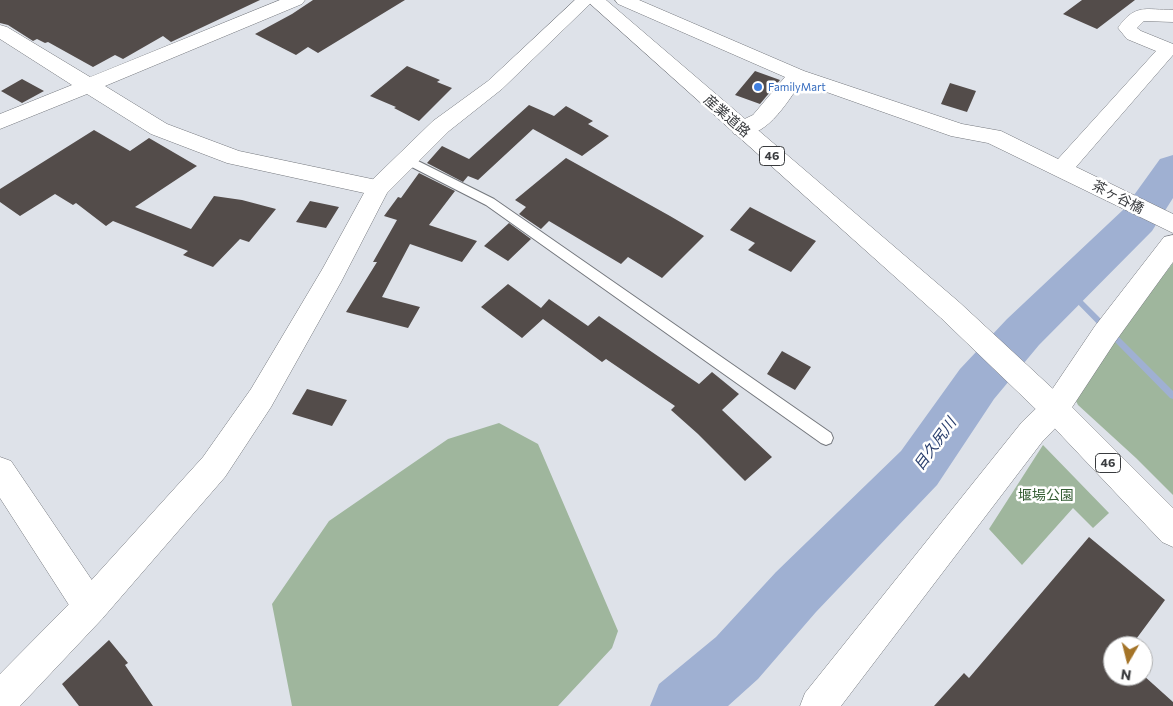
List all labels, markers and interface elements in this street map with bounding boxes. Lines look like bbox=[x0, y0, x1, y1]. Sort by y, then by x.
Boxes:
place label: FamilyMart bbox=[768, 80, 826, 94]
marker: FamilyMart bbox=[752, 81, 764, 93]
street label: 産業道路 bbox=[700, 91, 754, 141]
road number: 46 bbox=[760, 146, 784, 166]
street label: 茶ヶ谷橋 bbox=[1089, 177, 1147, 217]
water label: 目久尻川 bbox=[910, 414, 960, 474]
road number: 46 bbox=[1096, 453, 1120, 472]
park label: 堰場公園 bbox=[1018, 487, 1074, 503]
north arrow bbox=[1103, 636, 1153, 686]
text: N bbox=[1120, 666, 1132, 685]

